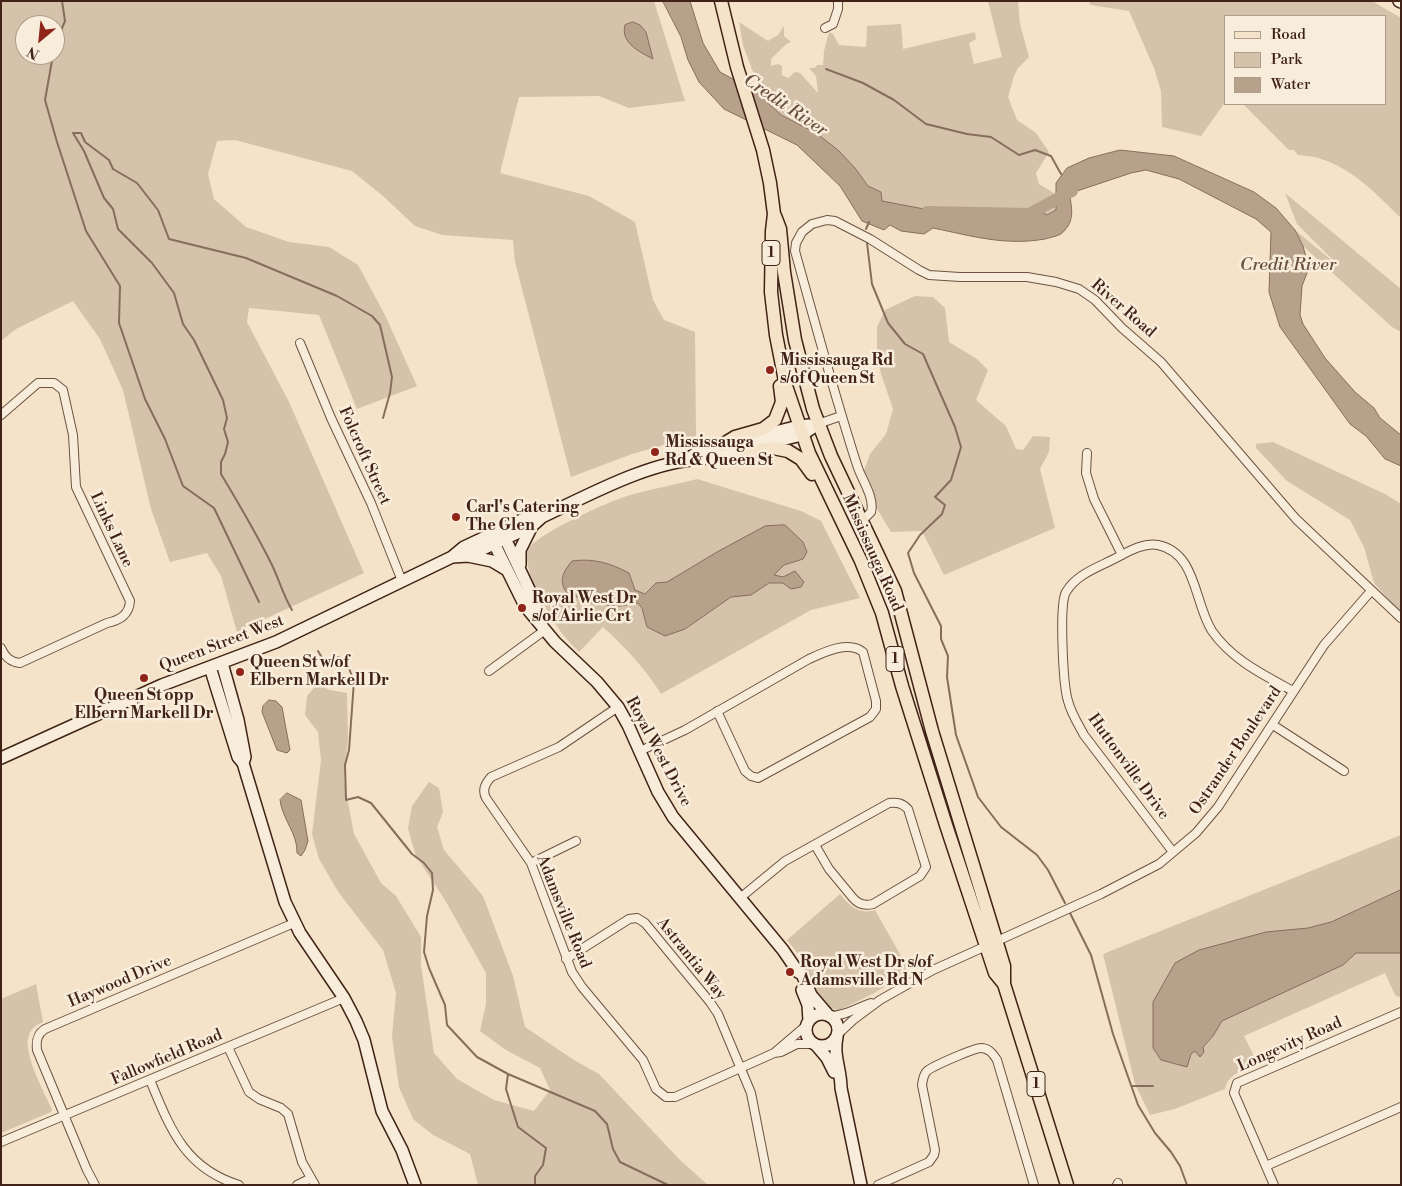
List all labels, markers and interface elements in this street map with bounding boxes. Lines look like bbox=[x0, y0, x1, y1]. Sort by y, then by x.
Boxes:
north arrow bbox=[15, 15, 65, 65]
legend bbox=[1224, 15, 1387, 105]
text: Road bbox=[1271, 25, 1306, 44]
text: N bbox=[24, 42, 43, 63]
text: Park bbox=[1271, 50, 1302, 69]
water label: Credit River bbox=[739, 70, 831, 142]
text: Water bbox=[1271, 75, 1310, 94]
road number: 1 bbox=[762, 240, 780, 266]
water label: Credit River bbox=[1240, 255, 1336, 277]
street label: River Road bbox=[1087, 276, 1159, 342]
place label: Mississauga Rd s/of Queen St bbox=[780, 351, 893, 389]
marker: Mississauga Rd s/of Queen St bbox=[764, 364, 776, 376]
street label: Folcroft Street bbox=[334, 404, 394, 508]
place label: Mississauga Rd & Queen St bbox=[665, 433, 773, 471]
marker: Mississauga Rd & Queen St bbox=[649, 446, 661, 458]
street label: Links Lane bbox=[85, 489, 137, 571]
street label: Mississauga Road bbox=[837, 491, 907, 615]
place label: Carl's Catering The Glen bbox=[466, 498, 579, 536]
marker: Carl's Catering The Glen bbox=[450, 511, 462, 523]
place label: Royal West Dr s/of Airlie Crt bbox=[532, 589, 637, 627]
marker: Royal West Dr s/of Airlie Crt bbox=[516, 602, 528, 614]
street label: Queen Street West bbox=[157, 611, 287, 677]
road number: 1 bbox=[886, 646, 904, 672]
place label: Queen St w/of Elbern Markell Dr bbox=[250, 653, 389, 691]
marker: Queen St w/of Elbern Markell Dr bbox=[234, 666, 246, 678]
marker: Queen St opp Elbern Markell Dr bbox=[138, 672, 150, 684]
street label: Ostrander Boulevard bbox=[1186, 683, 1286, 819]
place label: Queen St opp Elbern Markell Dr bbox=[75, 686, 213, 724]
street label: Royal West Drive bbox=[621, 694, 695, 810]
street label: Huttonville Drive bbox=[1083, 710, 1173, 824]
street label: Adamsville Road bbox=[532, 853, 594, 971]
street label: Astrantia Way bbox=[652, 914, 730, 1004]
street label: Haywood Drive bbox=[65, 952, 175, 1012]
place label: Royal West Dr s/of Adamsville Rd N bbox=[800, 953, 932, 991]
marker: Royal West Dr s/of Adamsville Rd N bbox=[784, 966, 796, 978]
street label: Longevity Road bbox=[1235, 1013, 1345, 1077]
street label: Fallowfield Road bbox=[109, 1026, 225, 1090]
road number: 1 bbox=[1027, 1072, 1045, 1096]

